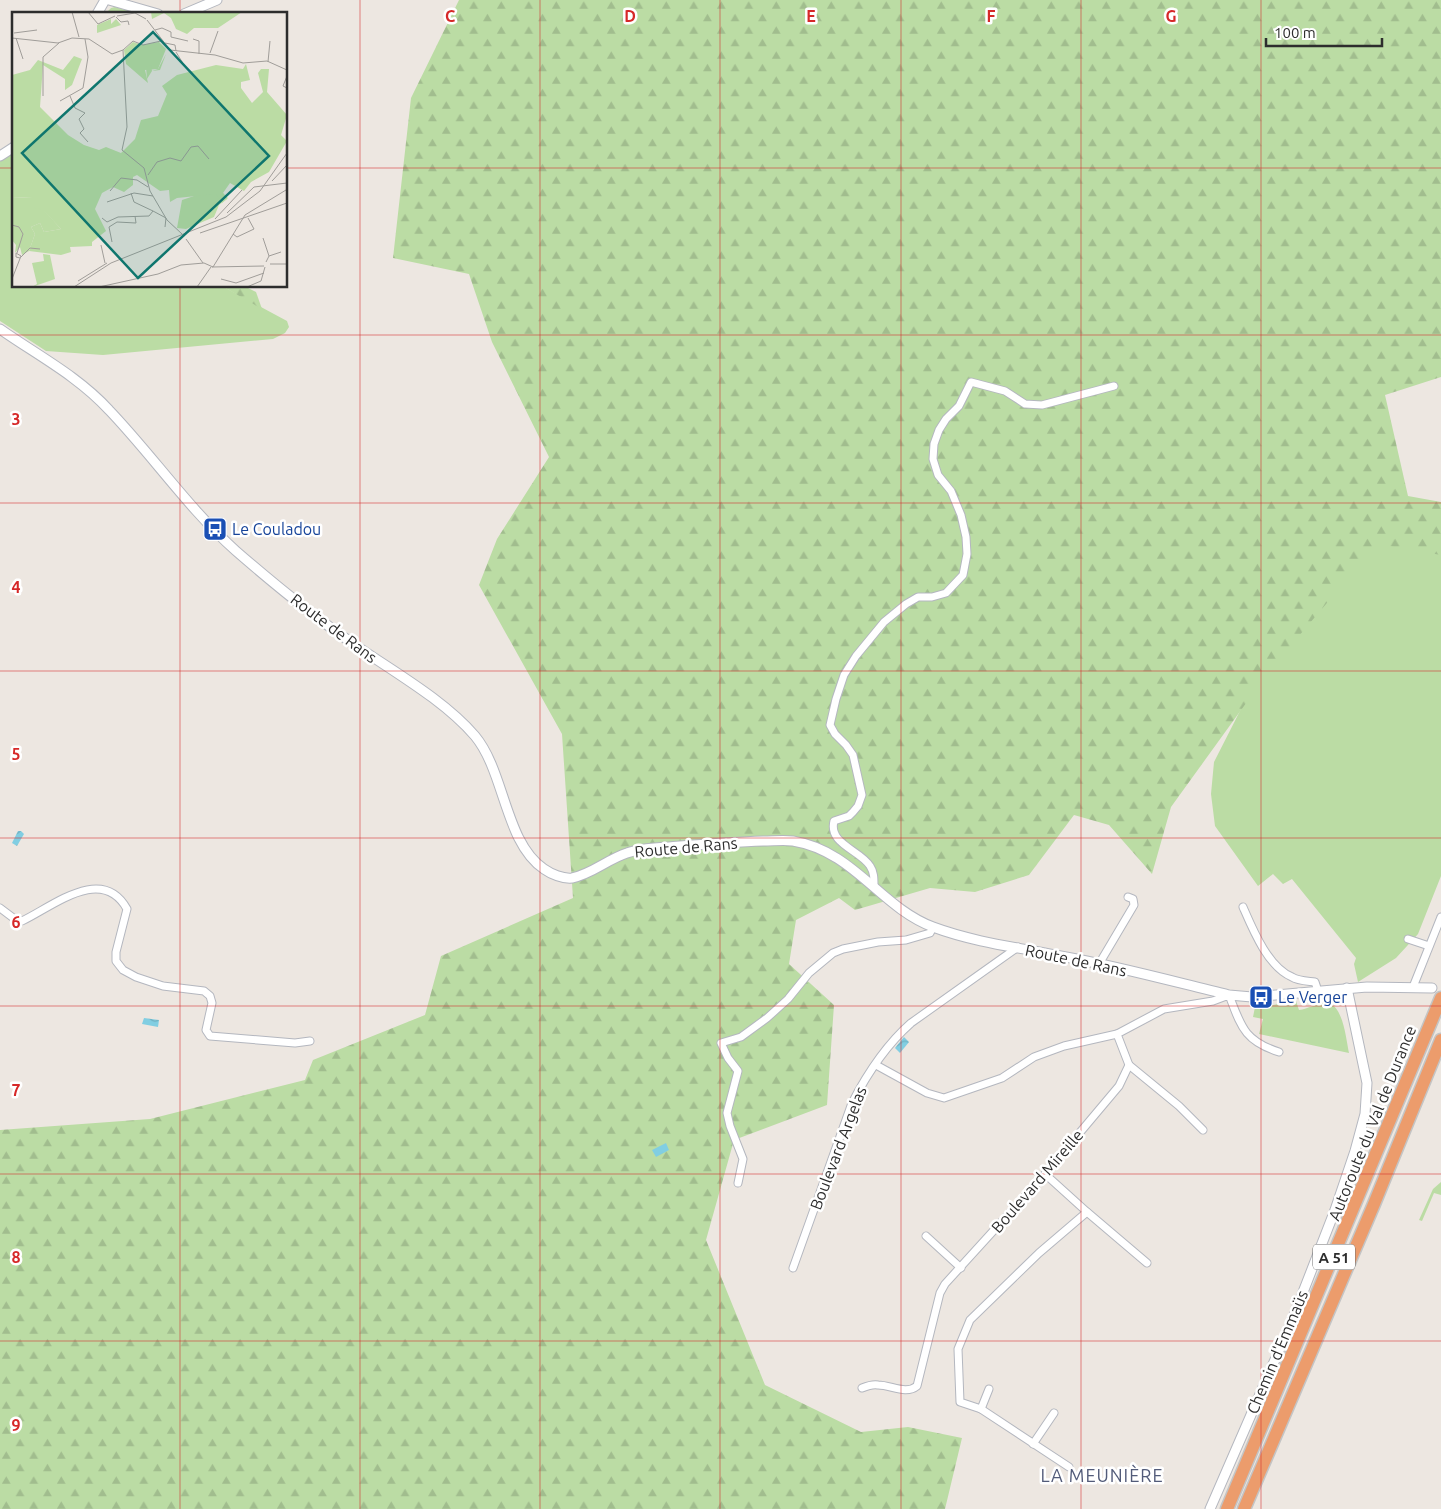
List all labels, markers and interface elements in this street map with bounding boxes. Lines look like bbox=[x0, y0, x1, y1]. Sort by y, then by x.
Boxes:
text: C bbox=[445, 7, 455, 25]
text: D bbox=[624, 7, 636, 25]
text: E bbox=[806, 7, 816, 25]
text: F bbox=[987, 7, 996, 25]
text: G bbox=[1165, 7, 1177, 25]
inset map bbox=[12, 12, 288, 288]
scale bar bbox=[1266, 15, 1382, 47]
text: 100 m bbox=[1274, 24, 1316, 41]
text: 3 bbox=[11, 410, 21, 428]
bus stop icon: Le Couladou bbox=[202, 516, 228, 542]
place label: Le Couladou bbox=[232, 520, 321, 538]
text: 4 bbox=[11, 578, 21, 596]
street label: Route de Rans bbox=[287, 590, 381, 666]
text: 5 bbox=[11, 745, 21, 763]
street label: Route de Rans bbox=[634, 834, 738, 860]
text: 6 bbox=[11, 913, 21, 931]
street label: Route de Rans bbox=[1024, 940, 1128, 980]
bus stop icon: Le Verger bbox=[1248, 984, 1274, 1010]
place label: Le Verger bbox=[1278, 988, 1347, 1006]
street label: Autoroute du Val de Durance bbox=[1325, 1023, 1419, 1223]
text: 7 bbox=[11, 1081, 21, 1099]
street label: Boulevard Argelas bbox=[806, 1084, 870, 1212]
street label: Boulevard Mireille bbox=[987, 1126, 1087, 1236]
road number: A 51 bbox=[1313, 1244, 1355, 1270]
text: 8 bbox=[11, 1248, 21, 1266]
street label: Chemin d'Emmaüs bbox=[1243, 1288, 1311, 1416]
text: 9 bbox=[11, 1416, 21, 1434]
district label: LA MEUNIÈRE bbox=[1040, 1464, 1164, 1485]

